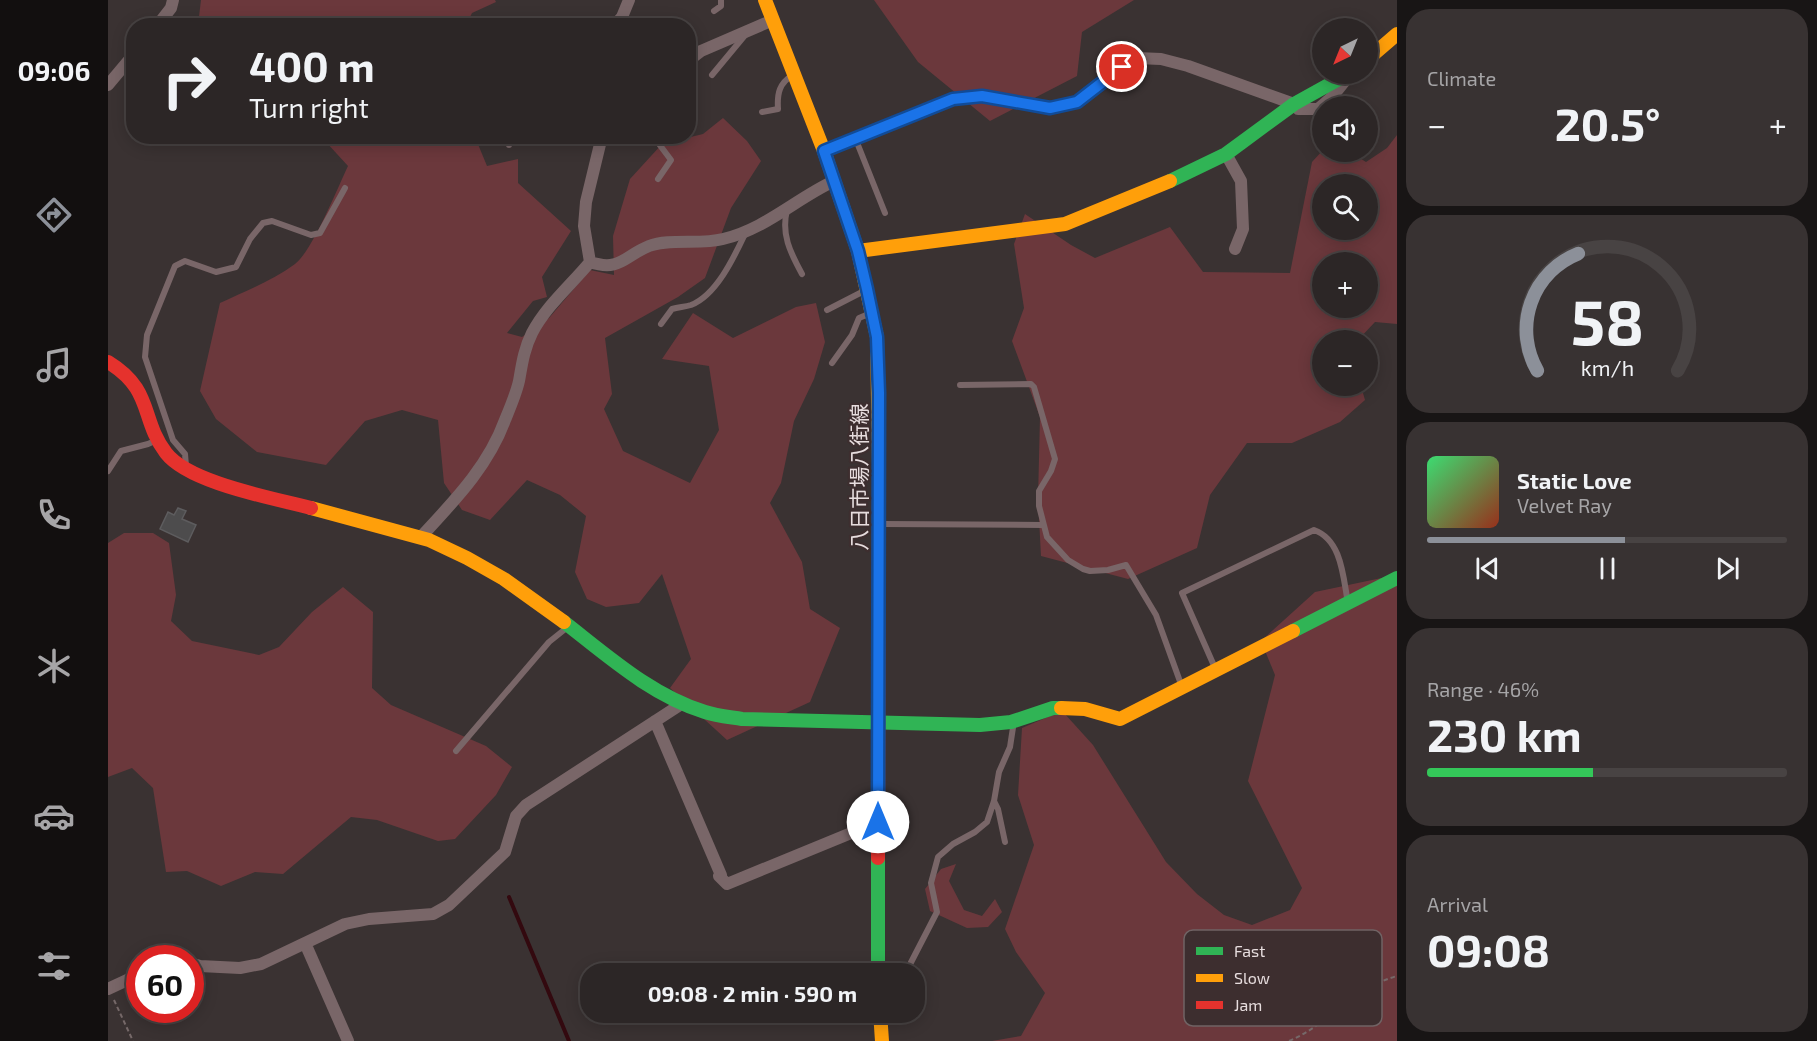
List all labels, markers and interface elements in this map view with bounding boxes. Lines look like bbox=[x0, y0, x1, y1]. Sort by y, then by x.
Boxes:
north arrow bbox=[1312, 18, 1378, 84]
map controls bbox=[1312, 18, 1378, 396]
text: 400 m bbox=[249, 40, 375, 90]
pin bbox=[1096, 41, 1147, 92]
icon: right bbox=[150, 42, 228, 120]
icon: arrive bbox=[1105, 50, 1138, 83]
text: 09:06 bbox=[18, 54, 90, 86]
text: Climate bbox=[1427, 66, 1496, 90]
text: Turn right bbox=[249, 91, 369, 123]
button: sound bbox=[1312, 96, 1378, 162]
text: 20.5° bbox=[1555, 96, 1660, 150]
text: − bbox=[1427, 104, 1446, 144]
text: + bbox=[1769, 104, 1787, 144]
button: search bbox=[1312, 174, 1378, 240]
icon: directions bbox=[33, 194, 75, 236]
button: + bbox=[1312, 252, 1378, 318]
text: 58 bbox=[1570, 283, 1644, 358]
button: − bbox=[1312, 330, 1378, 396]
icon: music bbox=[33, 344, 75, 386]
text: km/h bbox=[1580, 356, 1634, 381]
street label: 八日市場八街線 bbox=[846, 404, 871, 551]
text: Static Love bbox=[1517, 467, 1632, 493]
text: Velvet Ray bbox=[1517, 493, 1612, 517]
icon: phone bbox=[33, 494, 75, 536]
icon: previous bbox=[1471, 552, 1504, 585]
icon: pause bbox=[1591, 552, 1624, 585]
icon: next bbox=[1711, 552, 1744, 585]
icon: climate bbox=[33, 645, 75, 687]
text: Range · 46% bbox=[1427, 677, 1539, 701]
text: 230 km bbox=[1427, 707, 1582, 761]
position arrow bbox=[846, 790, 910, 854]
icon: car bbox=[33, 795, 75, 837]
text: Arrival bbox=[1427, 892, 1488, 916]
text: 09:08 bbox=[1427, 922, 1550, 976]
legend bbox=[1184, 930, 1382, 1026]
text: Fast bbox=[1234, 941, 1265, 960]
icon: filters bbox=[33, 945, 75, 987]
speed limit sign: 60 bbox=[126, 945, 204, 1023]
text: Slow bbox=[1234, 968, 1270, 987]
text: 09:08 · 2 min · 590 m bbox=[648, 980, 857, 1006]
text: Jam bbox=[1234, 995, 1262, 1014]

